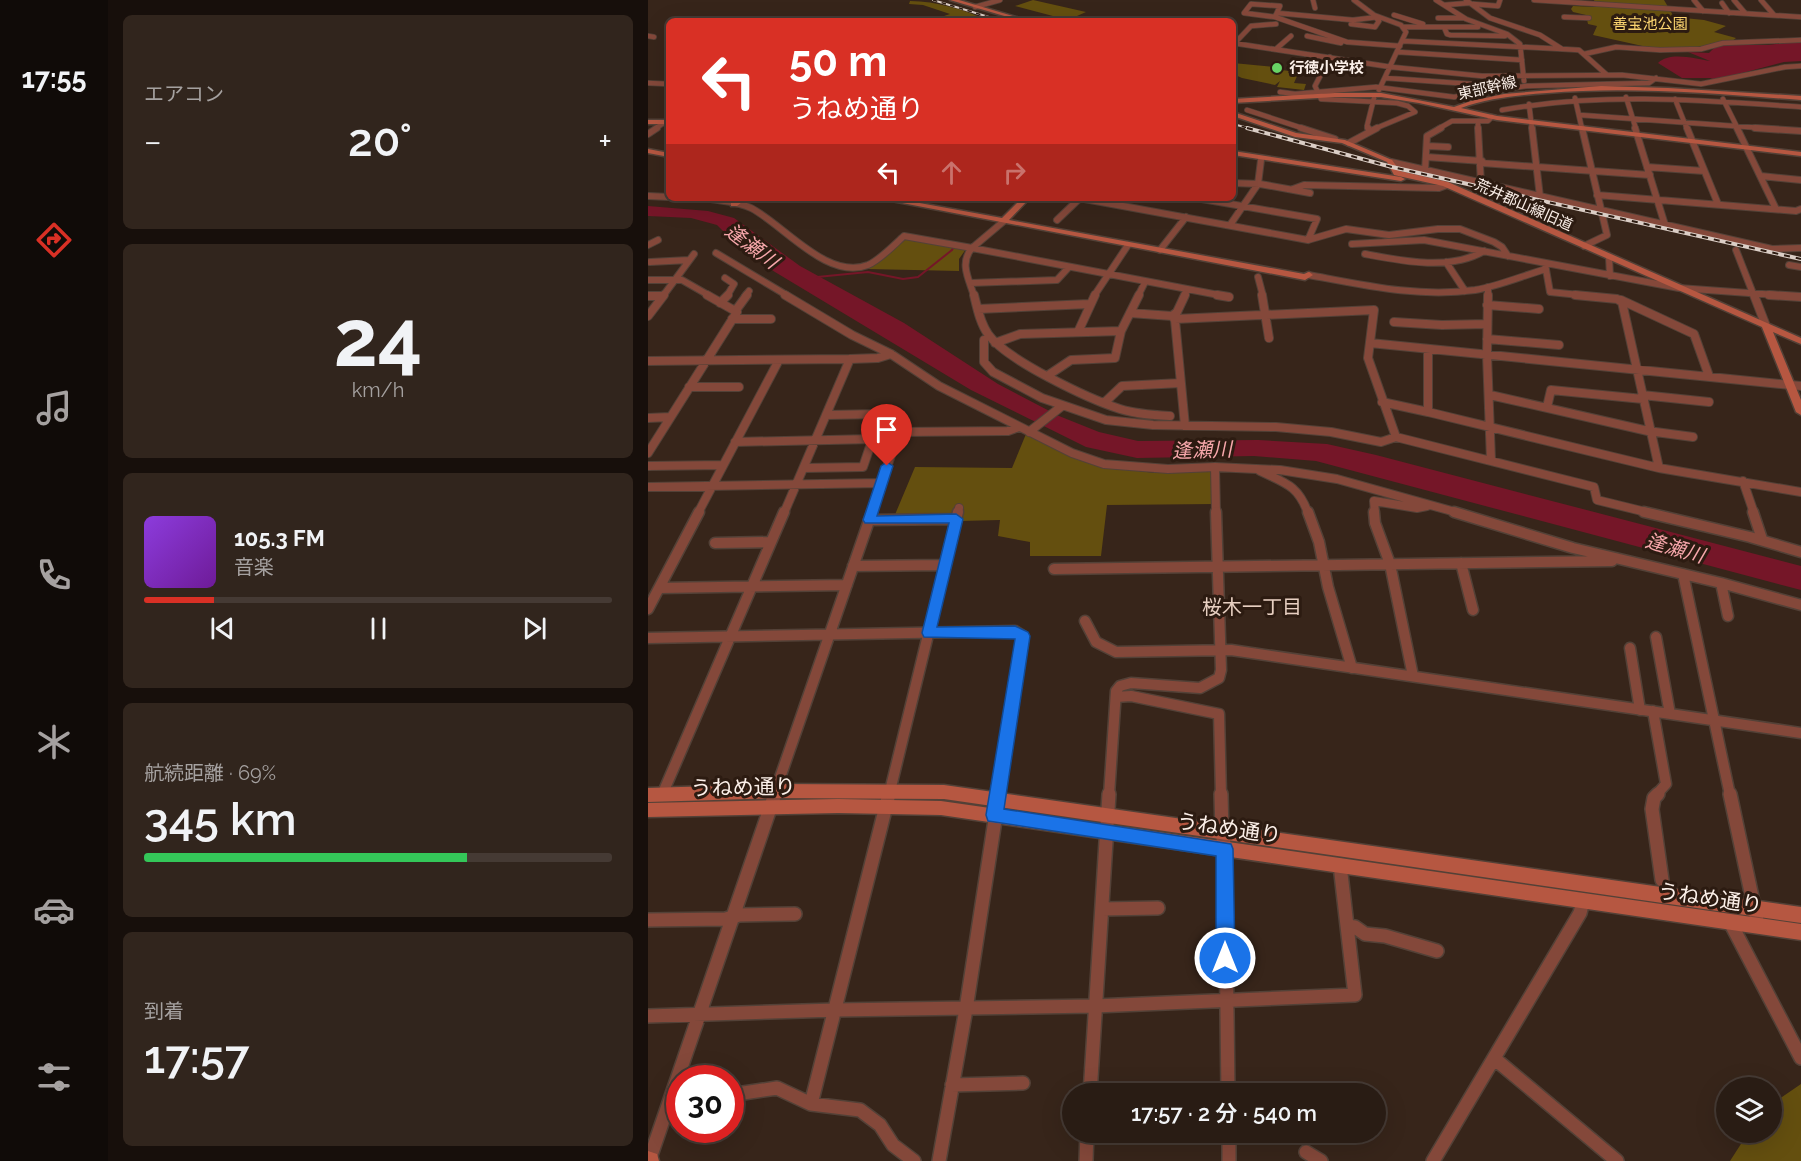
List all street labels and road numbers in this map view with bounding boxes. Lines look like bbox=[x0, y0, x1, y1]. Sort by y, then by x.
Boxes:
street label: 東部幹線 bbox=[1456, 72, 1518, 104]
street label: 荒井郡山線旧道 bbox=[1472, 175, 1576, 235]
street label: うねめ通り bbox=[690, 774, 796, 800]
street label: うねめ通り bbox=[1175, 808, 1283, 848]
street label: うねめ通り bbox=[1656, 878, 1764, 918]

